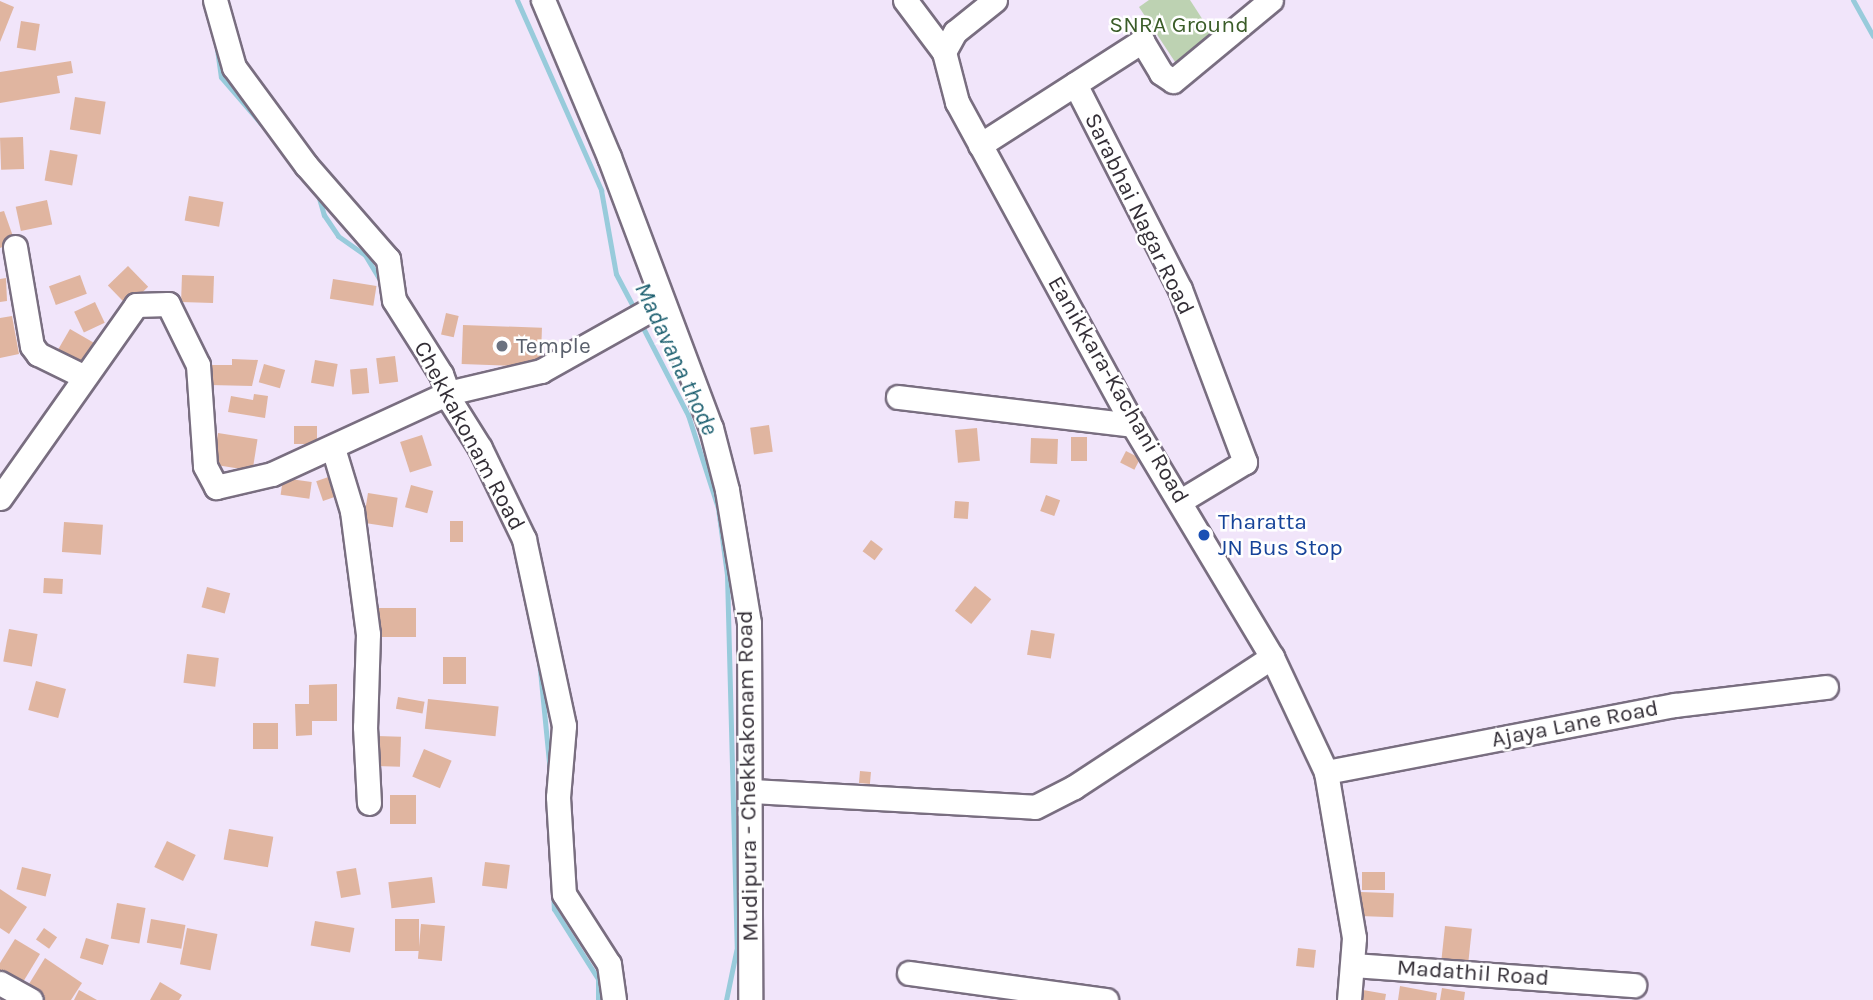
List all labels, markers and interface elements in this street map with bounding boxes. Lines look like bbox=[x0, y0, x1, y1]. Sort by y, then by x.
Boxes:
park label: SNRA Ground bbox=[1109, 11, 1249, 39]
street label: Sarabhai Nagar Road bbox=[1078, 109, 1200, 319]
street label: Eanikkara-Kachani Road bbox=[1042, 271, 1194, 509]
water label: Madavana thode bbox=[628, 278, 724, 440]
place label: Temple bbox=[516, 332, 591, 360]
street label: Chekkakonam Road bbox=[407, 337, 531, 535]
marker: Temple bbox=[494, 338, 510, 354]
place label: Tharatta JN Bus Stop bbox=[1218, 508, 1343, 562]
marker: Tharatta JN Bus Stop bbox=[1196, 527, 1212, 543]
street label: Mudipura - Chekkakonam Road bbox=[731, 610, 765, 942]
street label: Ajaya Lane Road bbox=[1489, 694, 1661, 754]
street label: Madathil Road bbox=[1396, 954, 1550, 992]

